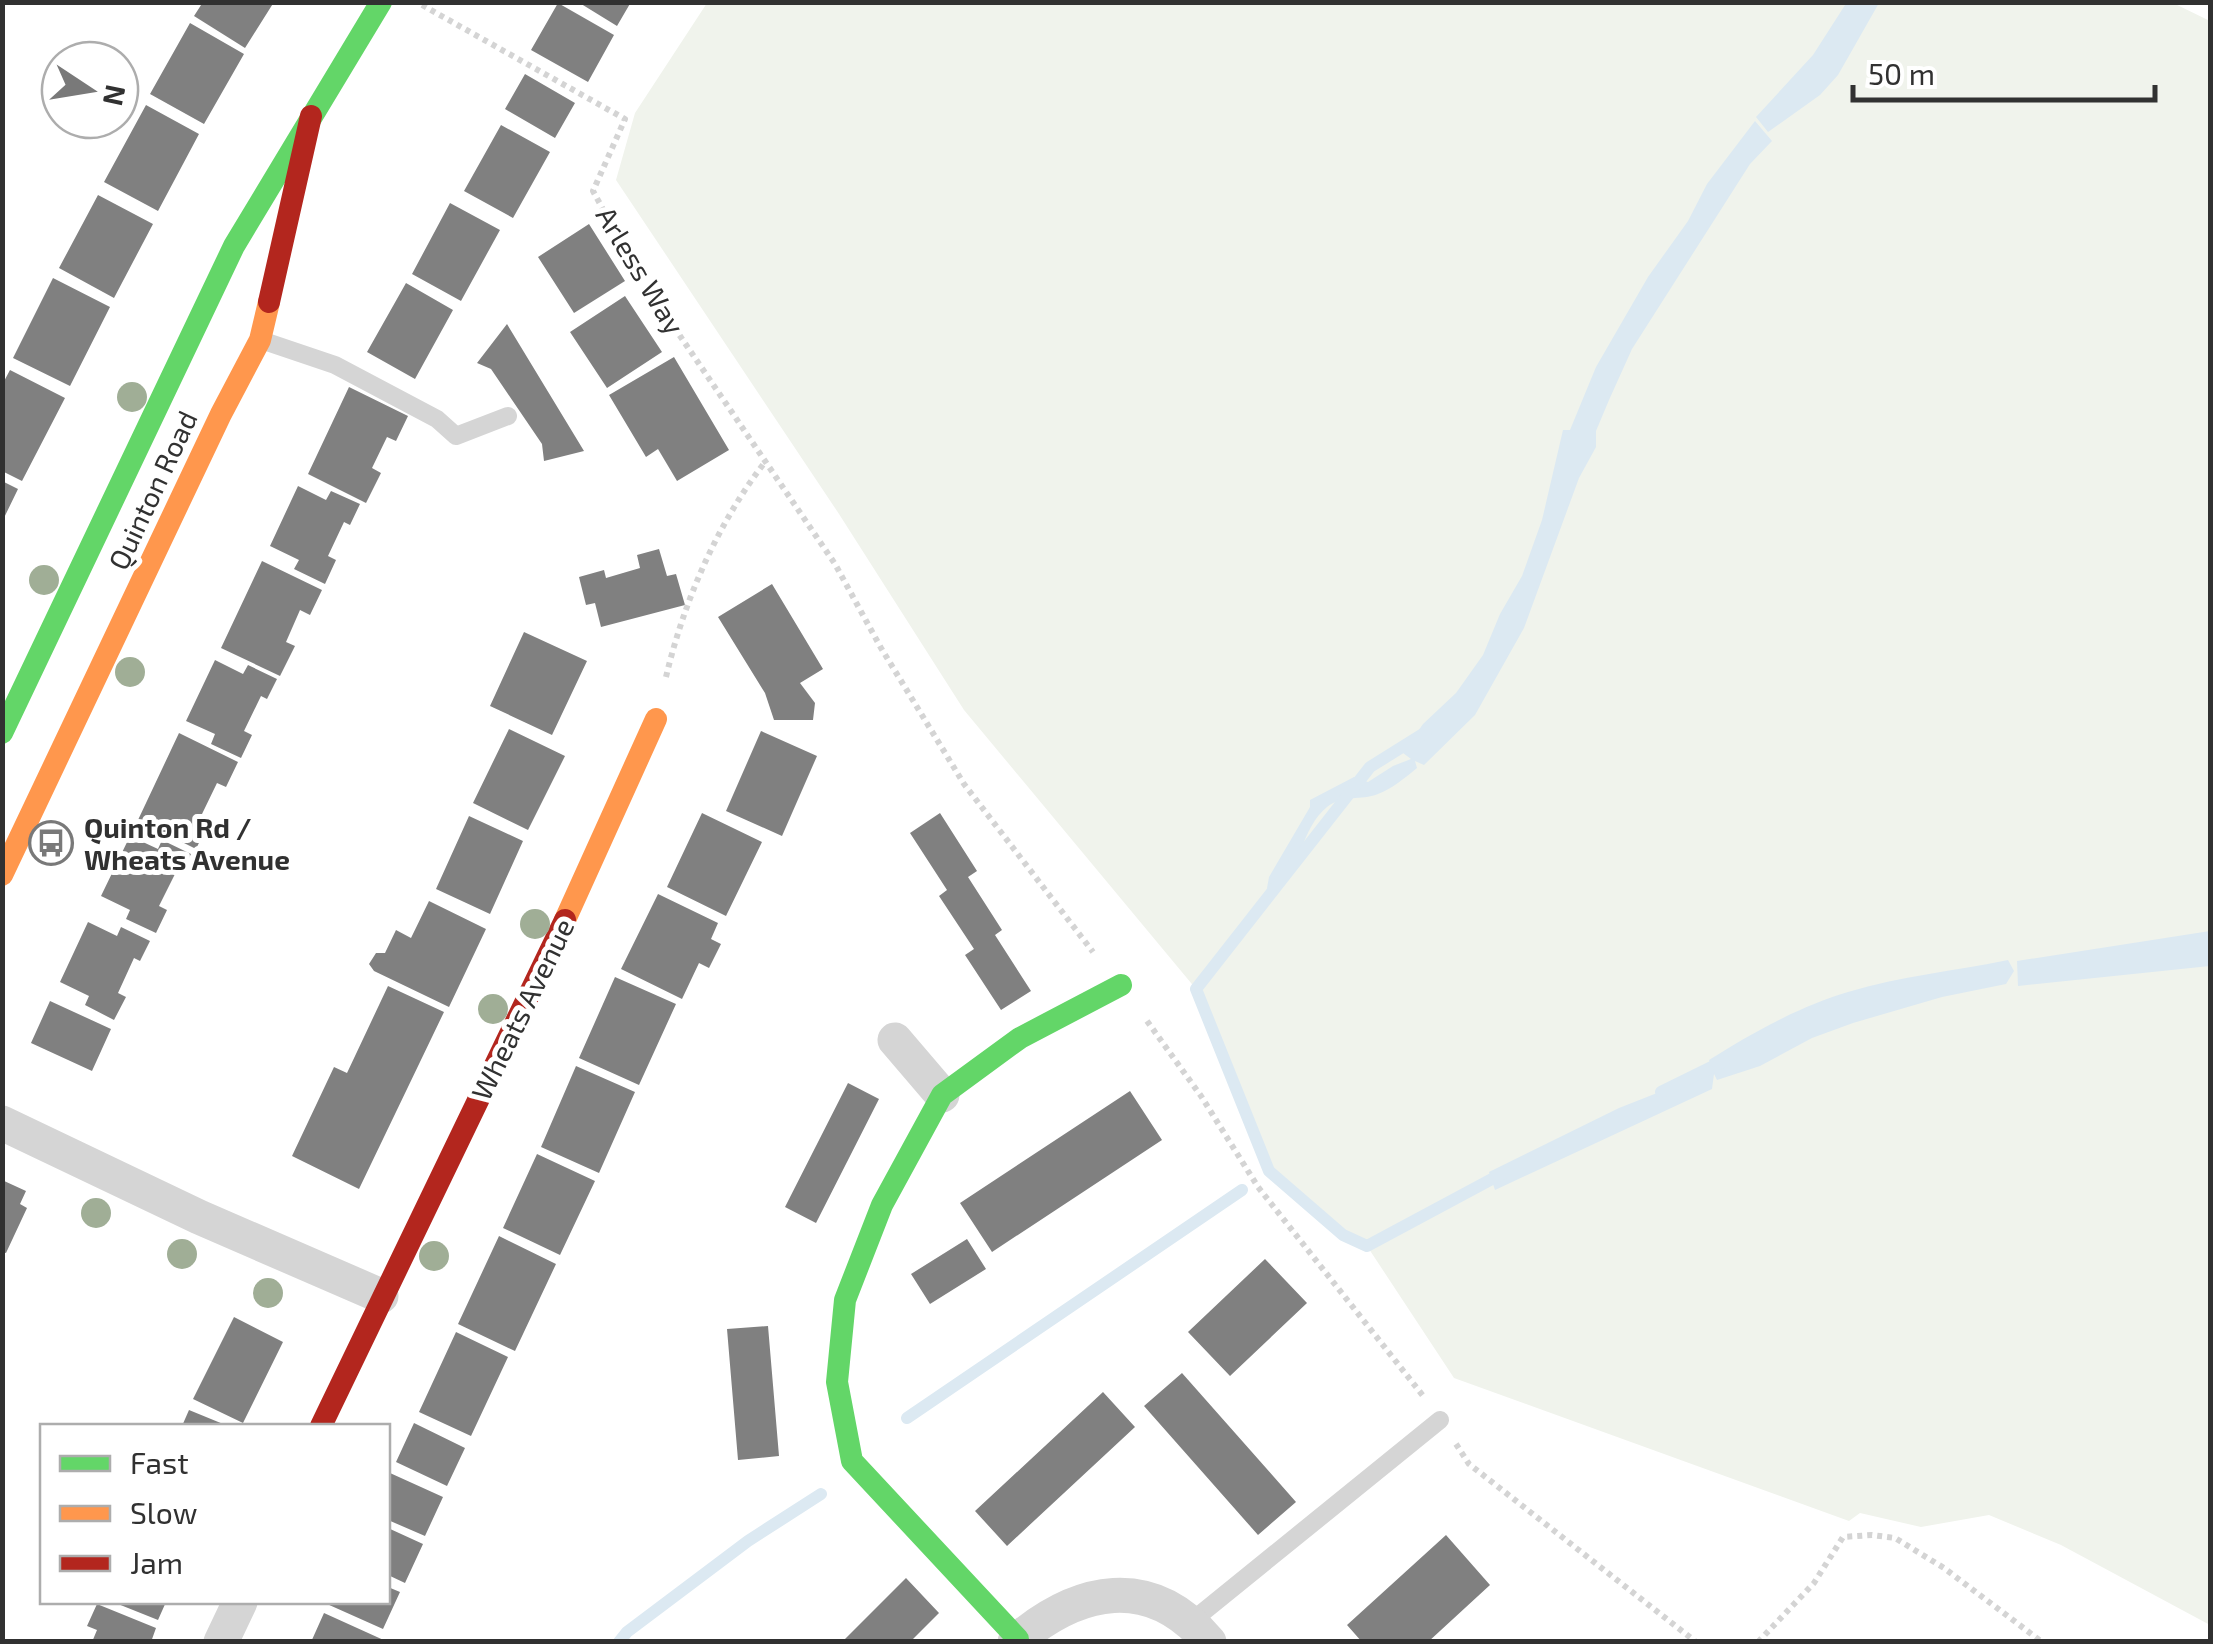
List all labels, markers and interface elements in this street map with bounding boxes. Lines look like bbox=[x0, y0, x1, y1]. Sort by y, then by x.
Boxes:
north arrow bbox=[40, 40, 140, 140]
scale bar bbox=[1853, 40, 2156, 102]
text: 50 m bbox=[1868, 55, 1935, 91]
text: N bbox=[97, 82, 134, 109]
street label: Arless Way bbox=[590, 200, 692, 340]
street label: Quinton Road bbox=[100, 405, 204, 575]
place label: Quinton Rd / Wheats Avenue bbox=[84, 810, 290, 876]
bus stop icon: Quinton Rd / Wheats Avenue bbox=[28, 820, 74, 866]
street label: Wheats Avenue bbox=[463, 913, 581, 1105]
legend bbox=[40, 1424, 390, 1604]
text: Fast bbox=[130, 1444, 189, 1480]
text: Slow bbox=[130, 1494, 197, 1530]
text: Jam bbox=[130, 1544, 183, 1580]

